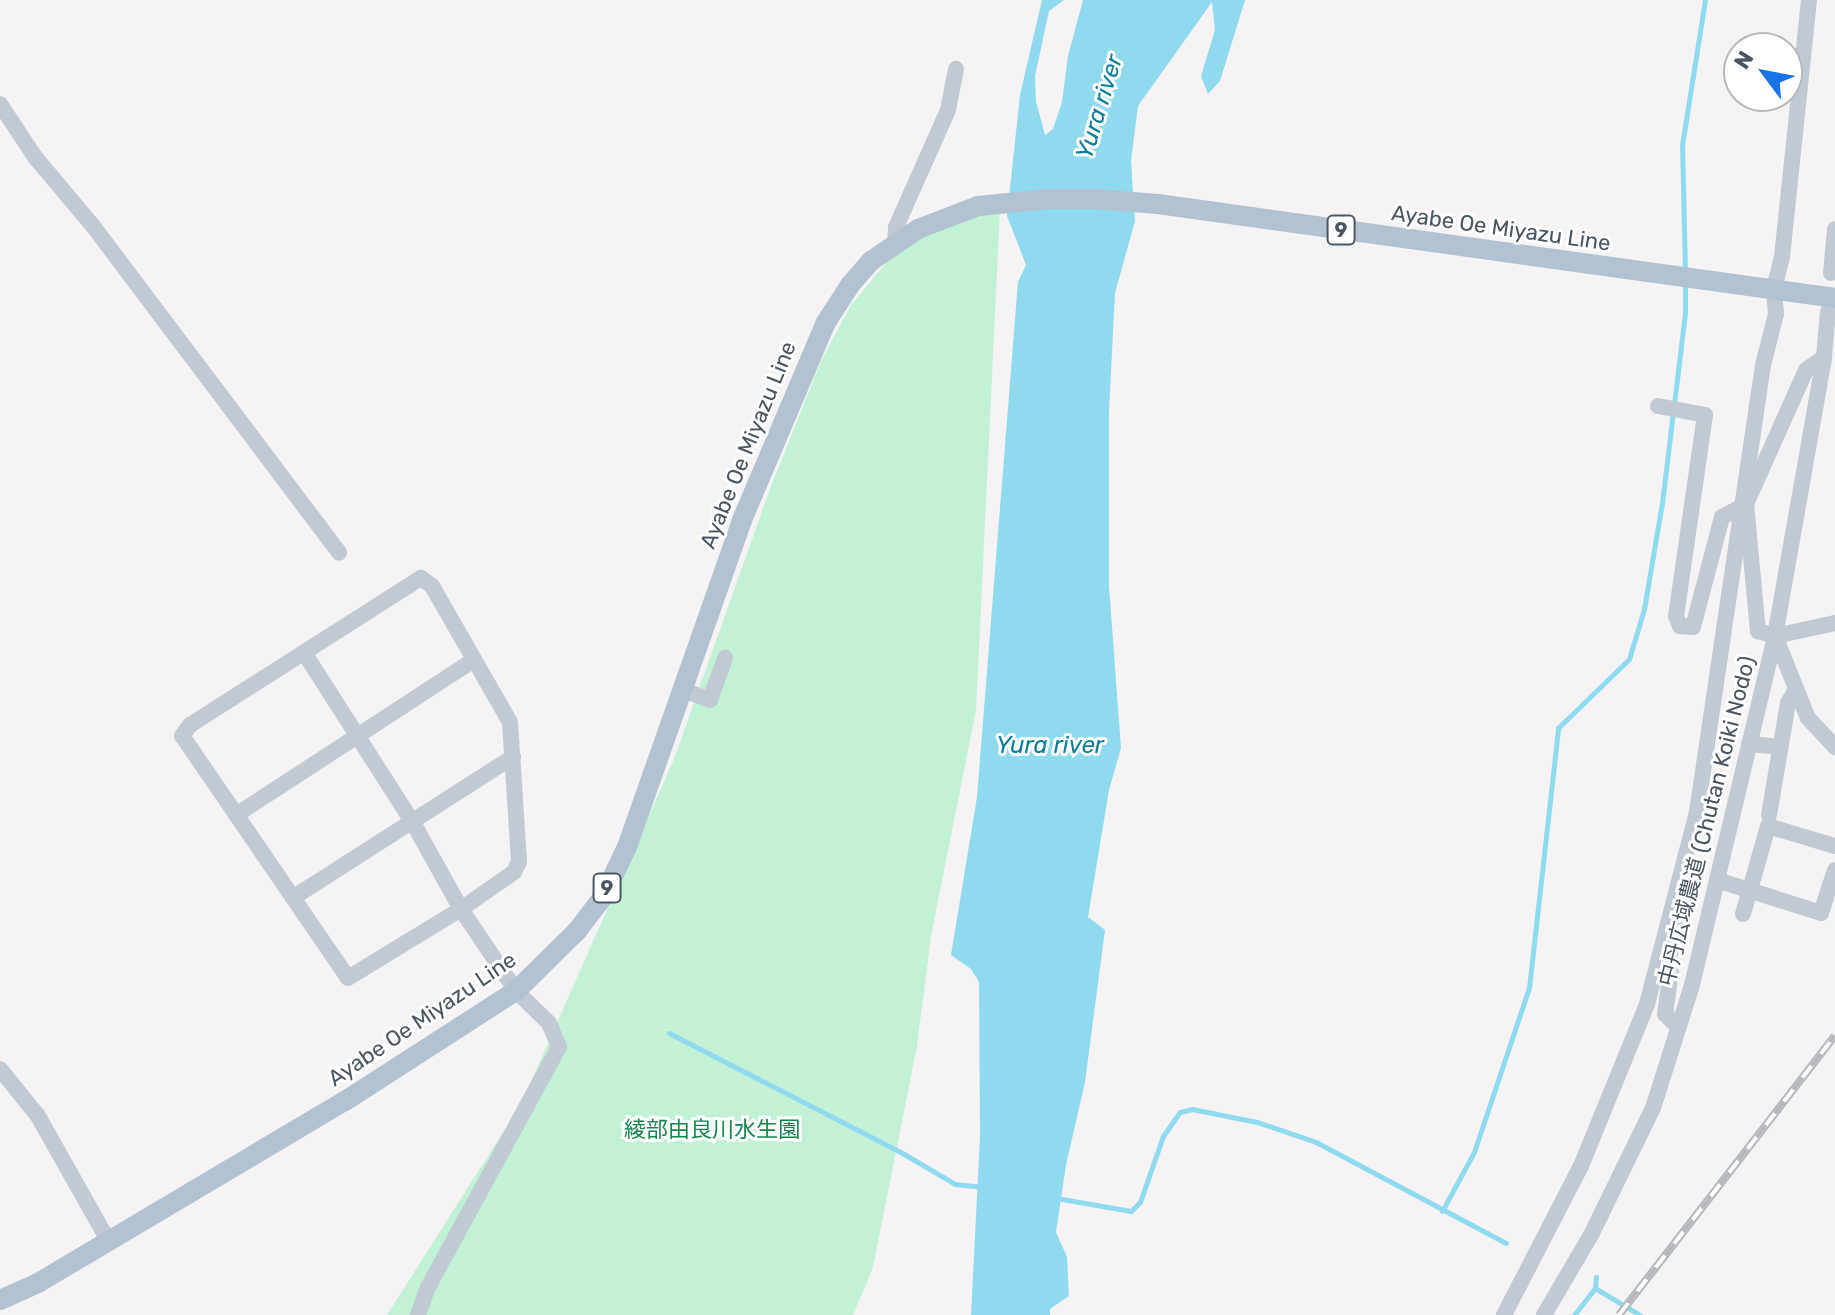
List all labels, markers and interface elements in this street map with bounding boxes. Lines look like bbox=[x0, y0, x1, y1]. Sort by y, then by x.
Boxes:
north arrow bbox=[1723, 32, 1803, 112]
text: N bbox=[1728, 46, 1760, 74]
water label: Yura river bbox=[1070, 51, 1130, 163]
street label: Ayabe Oe Miyazu Line bbox=[1390, 200, 1612, 256]
road number: 9 bbox=[1325, 214, 1357, 246]
street label: Ayabe Oe Miyazu Line bbox=[694, 338, 802, 552]
street label: 中丹広域農道 (Chutan Koiki Nodo) bbox=[1653, 654, 1761, 988]
water label: Yura river bbox=[996, 732, 1104, 760]
road number: 9 bbox=[591, 872, 623, 904]
street label: Ayabe Oe Miyazu Line bbox=[323, 946, 521, 1092]
park label: 綾部由良川水生園 bbox=[624, 1117, 800, 1143]

